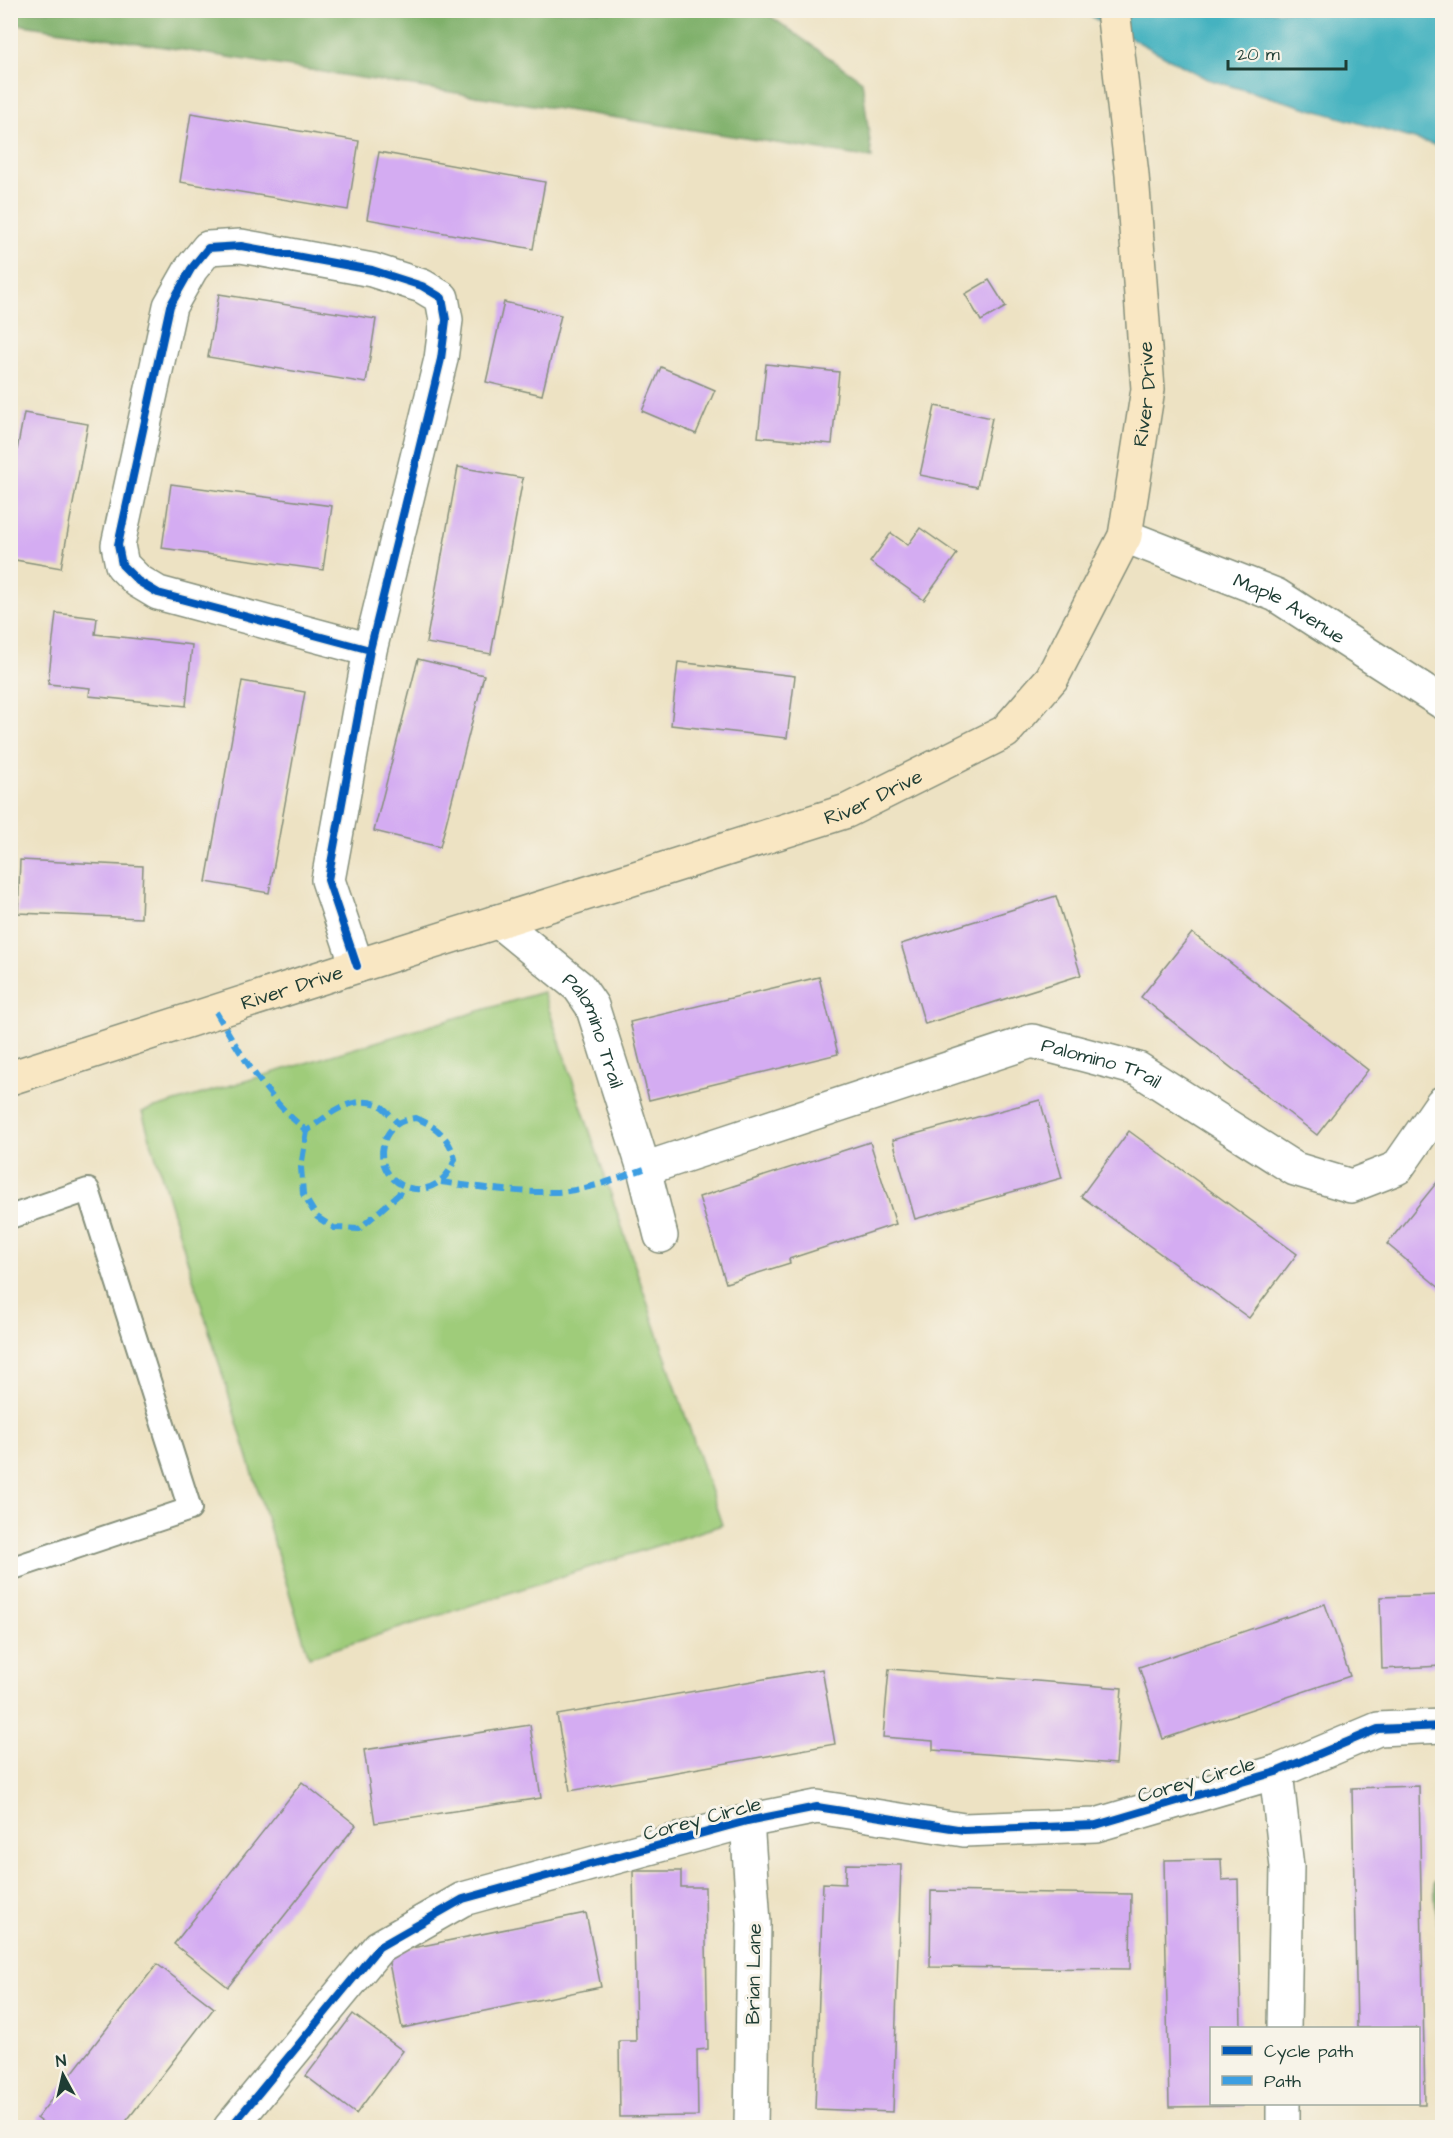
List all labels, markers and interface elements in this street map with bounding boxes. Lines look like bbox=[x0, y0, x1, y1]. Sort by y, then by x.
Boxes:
scale bar bbox=[1228, 33, 1346, 71]
text: 20 m bbox=[1237, 42, 1280, 67]
street label: River Drive bbox=[1126, 340, 1163, 449]
street label: Maple Avenue bbox=[1229, 567, 1351, 651]
street label: River Drive bbox=[821, 762, 928, 832]
street label: River Drive bbox=[237, 958, 347, 1018]
street label: Palomino Trail bbox=[556, 966, 630, 1092]
street label: Palomino Trail bbox=[1038, 1031, 1167, 1095]
street label: Corey Circle bbox=[1134, 1750, 1259, 1811]
street label: Corey Circle bbox=[640, 1790, 765, 1849]
street label: Brian Lane bbox=[739, 1923, 769, 2025]
legend bbox=[1210, 2027, 1420, 2105]
text: Cycle path bbox=[1264, 2039, 1353, 2065]
north arrow bbox=[33, 2045, 93, 2105]
text: N bbox=[55, 2050, 68, 2073]
text: Path bbox=[1264, 2069, 1301, 2094]

